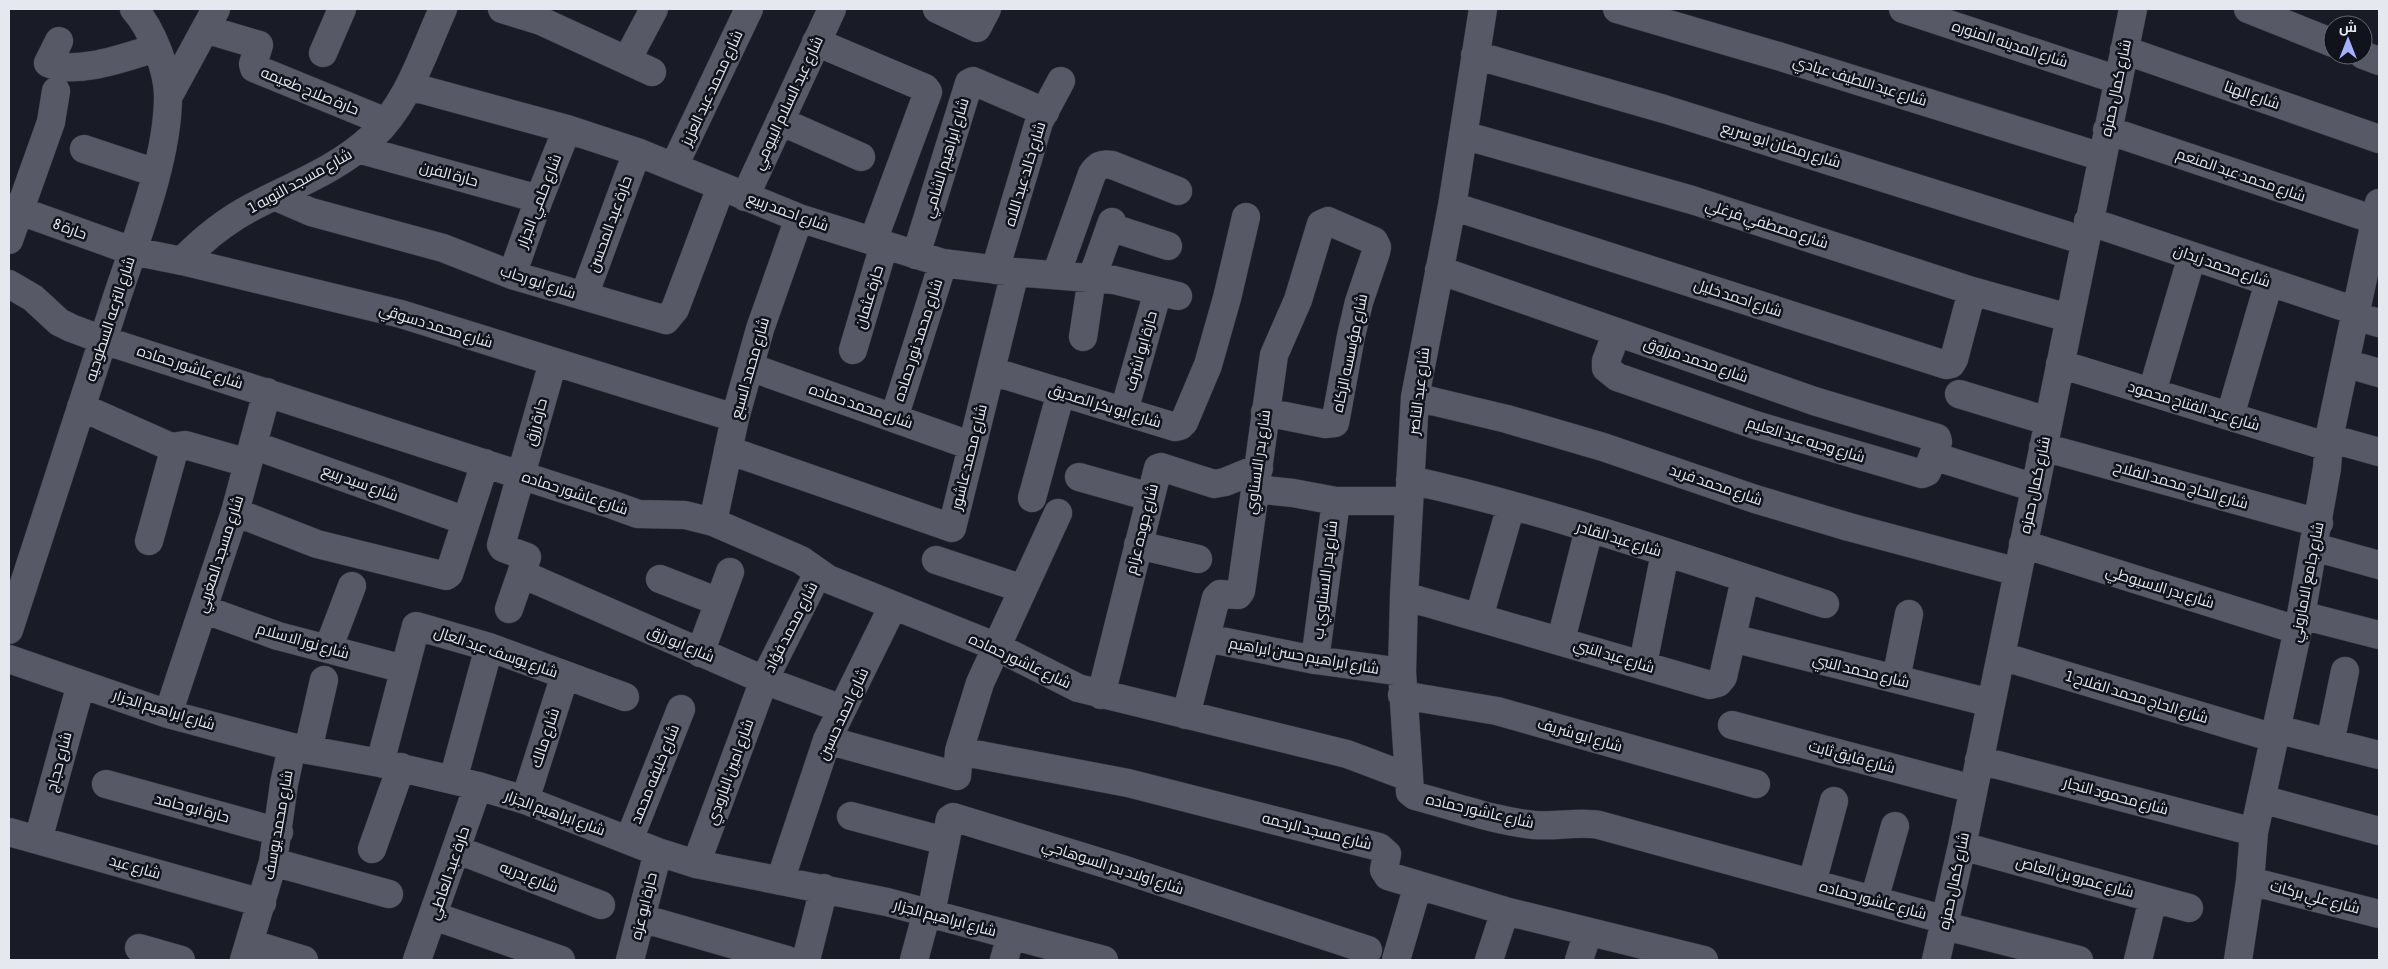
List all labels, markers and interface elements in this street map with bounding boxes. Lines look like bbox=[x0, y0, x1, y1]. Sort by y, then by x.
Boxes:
north arrow bbox=[2323, 15, 2373, 65]
street label: شارع المدينه المنوره bbox=[1949, 17, 2070, 73]
text: ش bbox=[2339, 19, 2357, 36]
street label: شارع محمد عبد العزيز bbox=[677, 27, 748, 150]
street label: شارع عبد السلام البيومي bbox=[749, 33, 830, 174]
street label: شارع كمال حمزه bbox=[2097, 38, 2137, 139]
street label: شارع عبد اللطيف عبادي bbox=[1790, 52, 1929, 113]
street label: حارة صلاح طعيمه bbox=[257, 63, 362, 121]
street label: شارع الهنا bbox=[2221, 77, 2282, 115]
street label: شارع ابراهيم الشامي bbox=[919, 96, 976, 221]
street label: شارع رمضان ابو سريع bbox=[1718, 118, 1843, 174]
street label: شارع خالد عبد اللاه bbox=[1001, 120, 1051, 229]
street label: شارع محمد عبد المنعم bbox=[2173, 144, 2308, 207]
street label: شارع مسجد التوبه 1 bbox=[245, 145, 356, 219]
street label: شارع حلمي الجزار bbox=[512, 151, 568, 253]
street label: حارة الفرن bbox=[418, 158, 480, 191]
street label: حارة عبد المحسن bbox=[584, 173, 637, 275]
street label: شارع احمد ربيع bbox=[744, 189, 831, 237]
street label: شارع مصطفي فرغلي bbox=[1702, 196, 1831, 255]
street label: حارة 8 bbox=[51, 215, 89, 243]
street label: شارع محمد زيدان bbox=[2171, 241, 2273, 293]
street label: شارع الترعه السطوحيه bbox=[81, 254, 141, 384]
street label: شارع ابو رحاب bbox=[497, 261, 578, 305]
street label: حارة عثمان bbox=[851, 263, 888, 331]
street label: شارع احمد خليل bbox=[1691, 275, 1784, 323]
street label: شارع محمد نور حماده bbox=[890, 277, 948, 404]
street label: شارع مؤسسه الزكاه bbox=[1329, 292, 1373, 414]
street label: شارع محمد دسوقي bbox=[376, 300, 495, 355]
street label: حارة ابو اشرف bbox=[1121, 309, 1161, 393]
street label: شارع محمد السبع bbox=[727, 315, 775, 421]
street label: شارع محمد مرزوق bbox=[1641, 334, 1751, 388]
street label: شارع عاشور حماده bbox=[134, 341, 245, 395]
street label: شارع عبد الناصر bbox=[1405, 346, 1435, 437]
street label: شارع عبد الفتاح محمود bbox=[2126, 377, 2262, 436]
street label: شارع محمد حماده bbox=[806, 380, 915, 434]
street label: شارع ابو بكر الصديق bbox=[1046, 380, 1163, 434]
street label: حارة رزق bbox=[521, 396, 552, 448]
street label: شارع محمد عاشور bbox=[947, 402, 993, 513]
street label: شارع بدر الاسناوي bbox=[1242, 408, 1277, 516]
street label: شارع وجيه عبد العليم bbox=[1744, 413, 1867, 468]
street label: شارع كمال حمزه bbox=[2016, 435, 2056, 536]
street label: شارع الحاج محمد الفلاح bbox=[2111, 457, 2250, 515]
street label: شارع سيد ربيع bbox=[319, 461, 401, 507]
street label: شارع محمد فريد bbox=[1667, 461, 1765, 511]
street label: شارع عاشور حماده bbox=[519, 467, 630, 521]
street label: شارع جوده عزام bbox=[1122, 482, 1164, 577]
street label: شارع مسجد المغربي bbox=[193, 493, 250, 616]
street label: شارع عبد القادر bbox=[1573, 517, 1664, 562]
street label: شارع بدر الاسناوي ب bbox=[1309, 520, 1344, 641]
street label: شارع جامع الاماروني bbox=[2287, 520, 2330, 644]
street label: شارع بدر الاسيوطي bbox=[2103, 562, 2217, 615]
street label: شارع محمد فؤاد bbox=[760, 579, 823, 676]
street label: شارع نور الاسلام bbox=[254, 619, 351, 665]
street label: شارع يوسف عبد العال bbox=[431, 622, 560, 683]
street label: شارع ابو رزق bbox=[644, 622, 717, 668]
street label: شارع عاشور حماده bbox=[965, 630, 1074, 694]
street label: شارع ابراهيم حسن ابراهيم bbox=[1227, 634, 1381, 680]
street label: شارع عبد النبي bbox=[1570, 635, 1657, 680]
street label: شارع محمد النبي bbox=[1810, 650, 1911, 695]
street label: شارع احمد حسين bbox=[814, 665, 874, 764]
street label: شارع الحاج محمد الفلاح 1 bbox=[2063, 667, 2210, 729]
street label: شارع ابراهيم الجزار bbox=[109, 686, 217, 736]
street label: شارع مالك bbox=[527, 706, 565, 771]
street label: شارع ابو شريف bbox=[1535, 714, 1625, 758]
street label: شارع امين البارودي bbox=[702, 717, 760, 829]
street label: شارع خليفه محمد bbox=[627, 722, 685, 827]
street label: شارع حجاج bbox=[42, 730, 78, 795]
street label: شارع فايق ثابت bbox=[1806, 737, 1897, 779]
street label: شارع محمد يوسف bbox=[260, 769, 298, 882]
street label: شارع محمود النجار bbox=[2060, 773, 2170, 821]
street label: شارع ابراهيم الجزار bbox=[501, 786, 608, 841]
street label: حارة ابو حامد bbox=[153, 789, 231, 827]
street label: شارع عاشور حماده bbox=[1424, 790, 1536, 834]
street label: شارع مسجد الرحمه bbox=[1260, 809, 1374, 855]
street label: حارة عبد العاطي bbox=[425, 824, 476, 923]
street label: شارع كمال حمزه bbox=[1935, 831, 1975, 932]
street label: شارع اولاد بدر السوهاجي bbox=[1039, 836, 1186, 901]
street label: شارع عيد bbox=[107, 851, 163, 885]
street label: شارع عمرو بن العاص bbox=[2014, 853, 2136, 903]
street label: شارع بدريه bbox=[497, 858, 561, 898]
street label: حارة ابو عزه bbox=[627, 871, 661, 941]
street label: شارع علي بركات bbox=[2267, 876, 2362, 920]
street label: شارع عاشور حماده bbox=[1817, 877, 1929, 925]
street label: شارع ابراهيم الجزار bbox=[890, 895, 998, 942]

